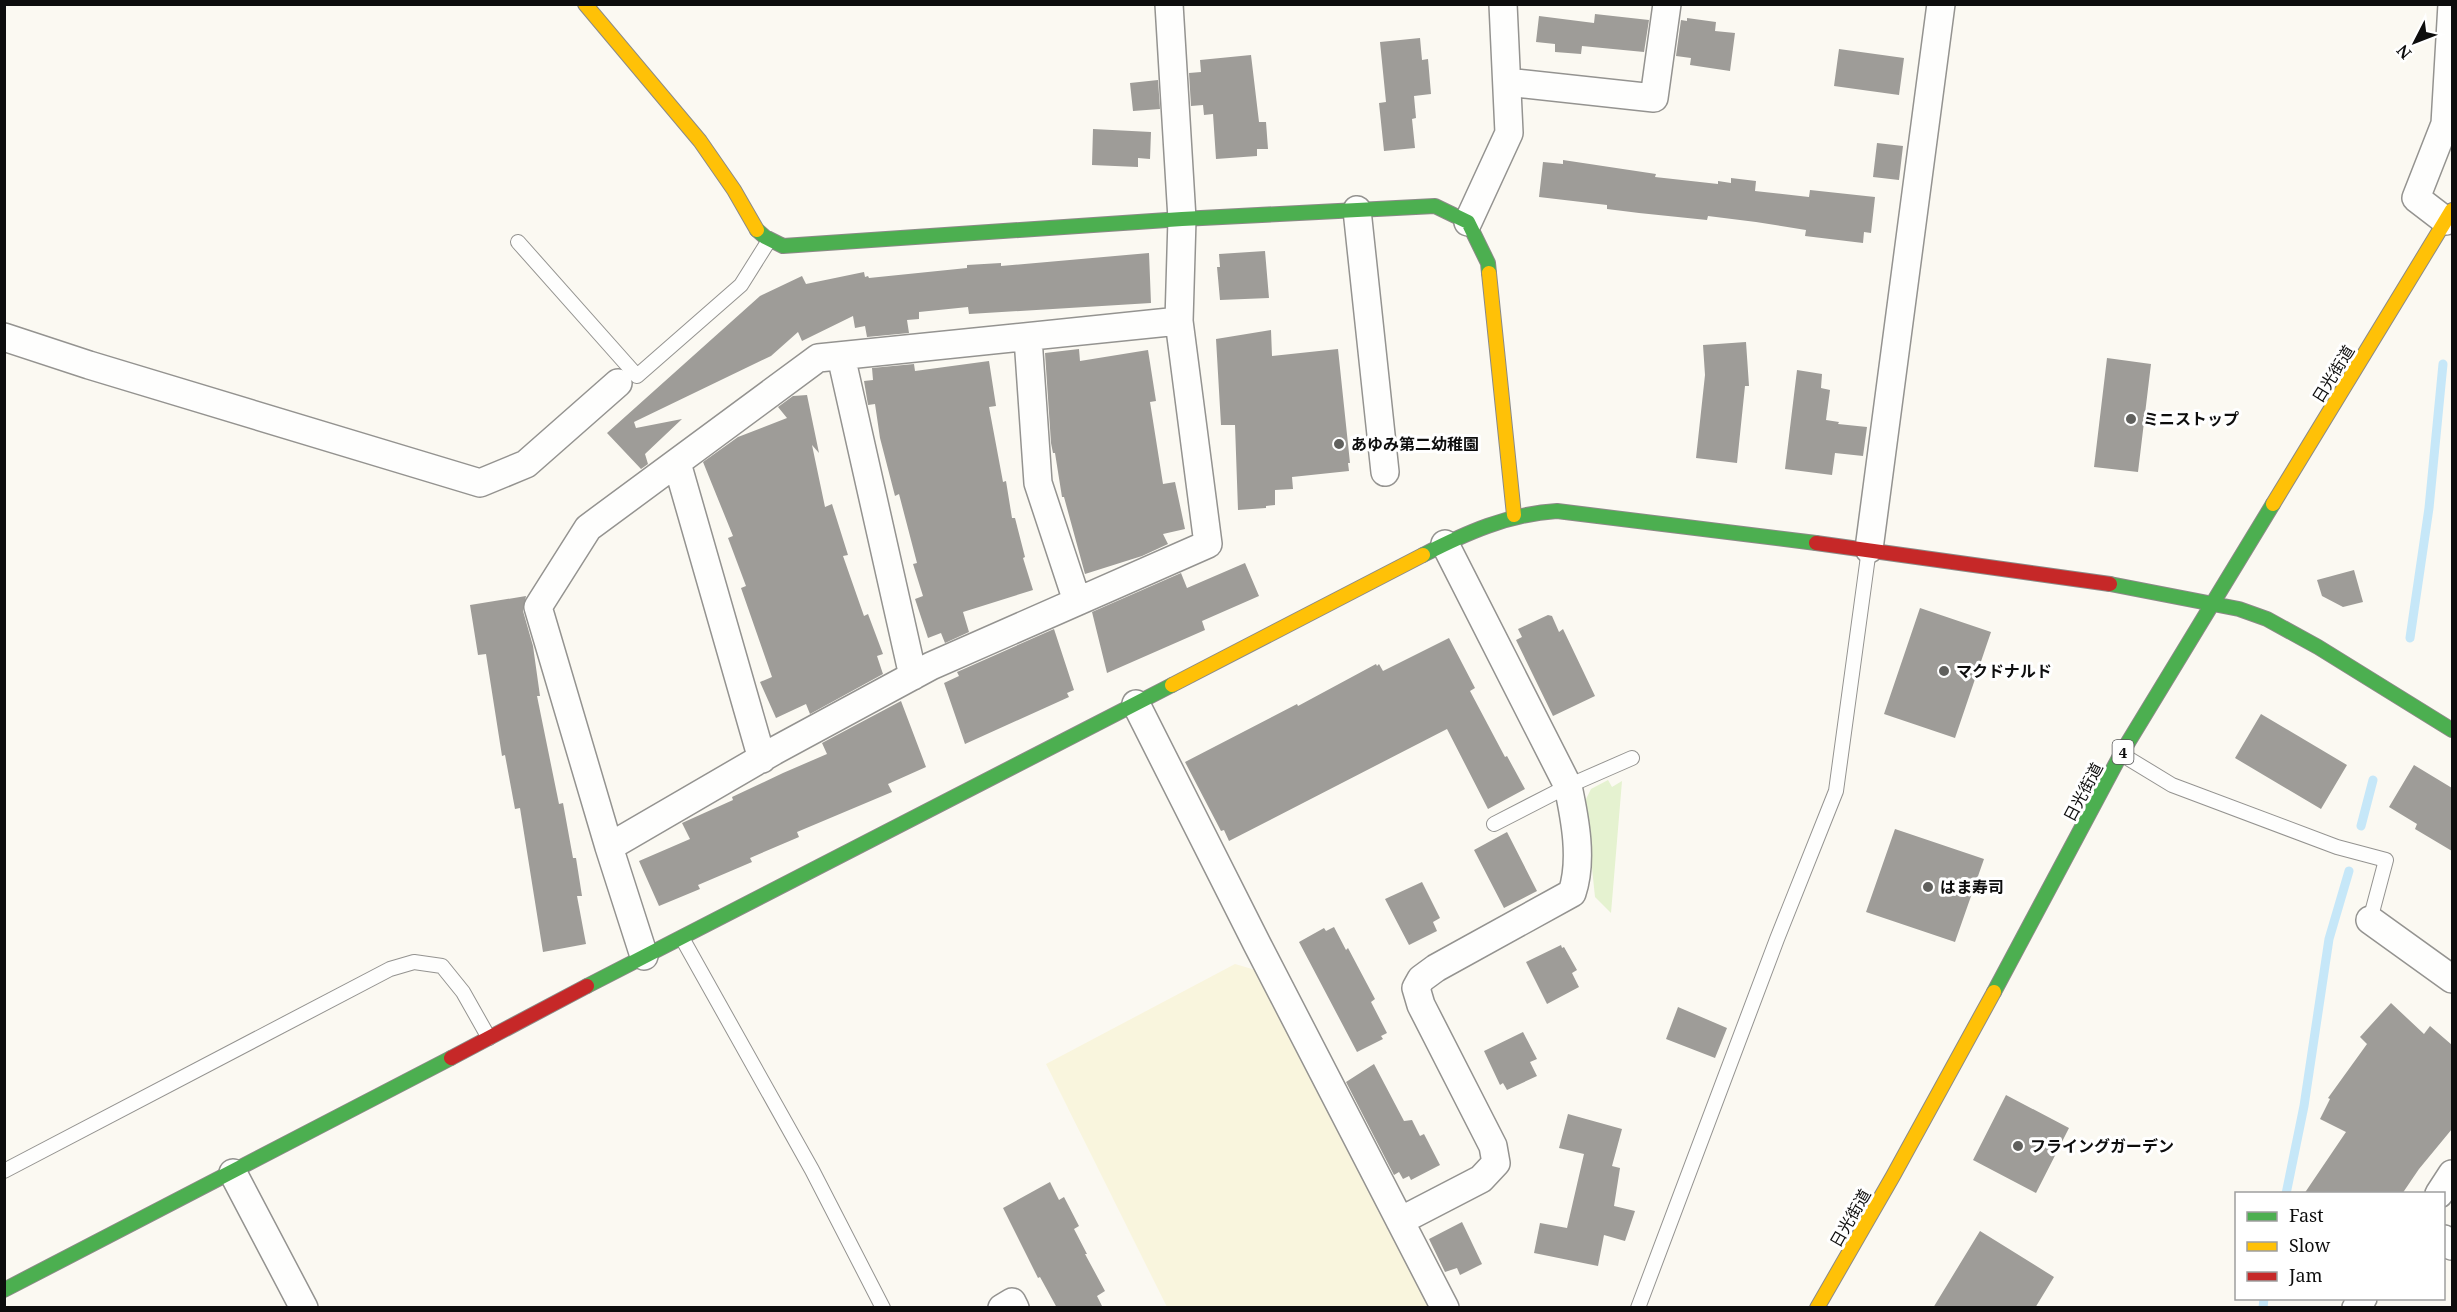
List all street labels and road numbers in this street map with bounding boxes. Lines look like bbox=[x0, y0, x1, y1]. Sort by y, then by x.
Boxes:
street label: 日光街道 bbox=[2307, 341, 2359, 407]
road number: 4 bbox=[2112, 740, 2134, 764]
street label: 日光街道 bbox=[2058, 759, 2108, 825]
street label: 日光街道 bbox=[1824, 1185, 1876, 1251]

